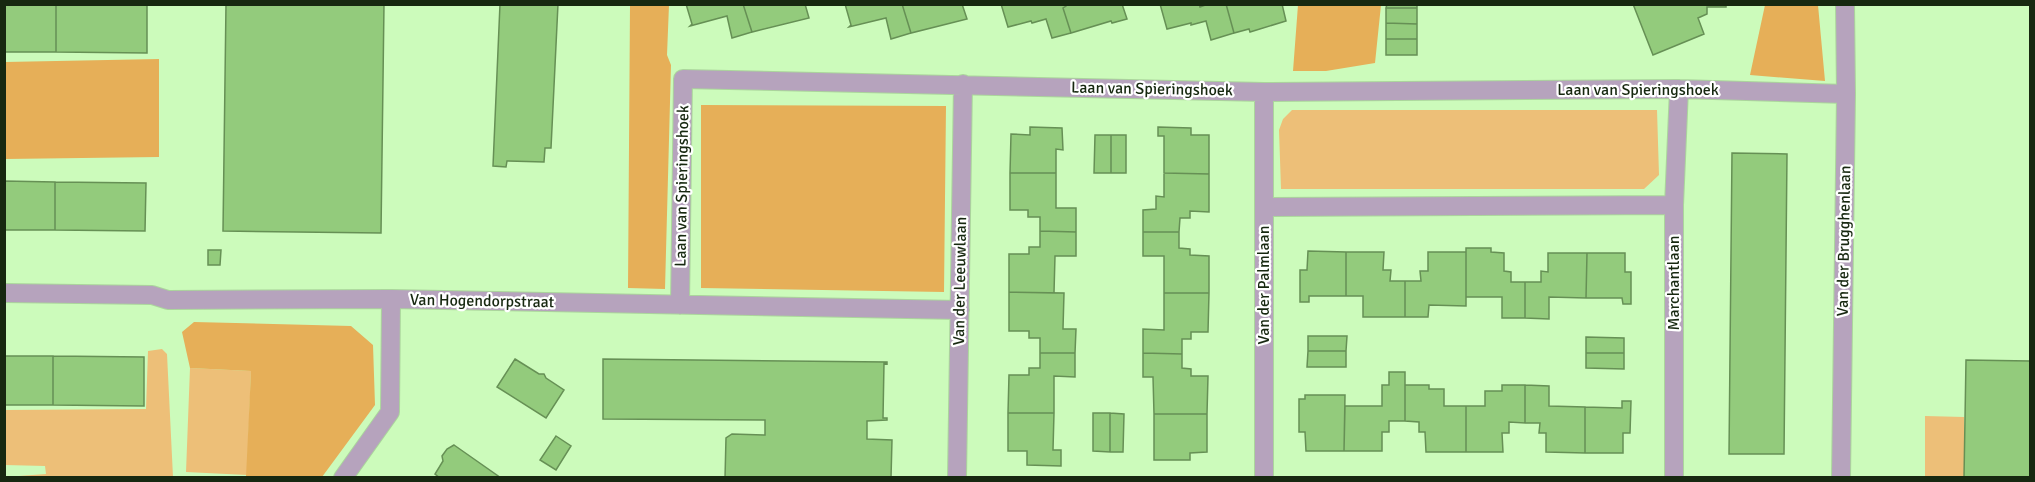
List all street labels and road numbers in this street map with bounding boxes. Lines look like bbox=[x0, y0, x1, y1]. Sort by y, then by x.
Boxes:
street label: Laan van Spieringshoek bbox=[1071, 78, 1233, 100]
street label: Laan van Spieringshoek bbox=[1557, 80, 1719, 100]
street label: Laan van Spieringshoek bbox=[671, 105, 693, 267]
street label: Van der Brugghenlaan bbox=[1833, 165, 1855, 317]
street label: Van der Leeuwlaan bbox=[949, 216, 971, 346]
street label: Van der Palmlaan bbox=[1254, 226, 1274, 344]
street label: Marchantlaan bbox=[1664, 236, 1684, 331]
street label: Van Hogendorpstraat bbox=[410, 290, 555, 312]

